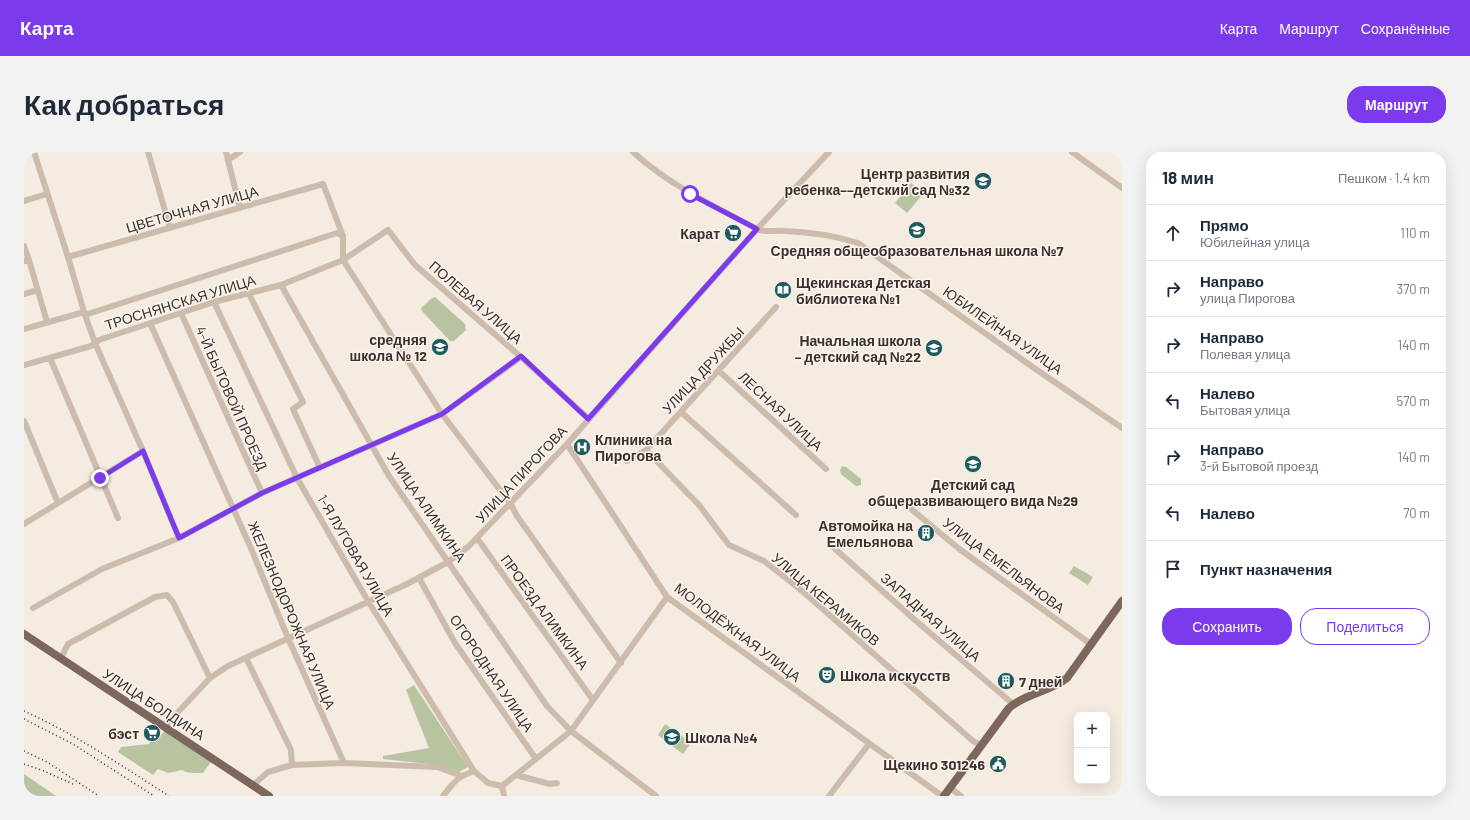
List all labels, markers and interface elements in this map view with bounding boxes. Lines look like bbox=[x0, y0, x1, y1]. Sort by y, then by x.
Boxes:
text: Карта bbox=[20, 16, 74, 39]
text: Карта bbox=[1220, 20, 1257, 37]
text: Маршрут bbox=[1279, 20, 1339, 37]
text: Сохранённые bbox=[1361, 20, 1450, 37]
button: Маршрут bbox=[1347, 86, 1446, 123]
text: Как добраться bbox=[24, 87, 224, 121]
place label: Центр развития ребенка––детский сад №32 bbox=[784, 165, 970, 198]
text: 18 мин bbox=[1162, 167, 1214, 187]
text: Пешком · 1.4 km bbox=[1338, 170, 1430, 186]
school or university icon: Центр развития ребенка––детский сад №32 bbox=[973, 171, 993, 191]
street label: ЦВЕТОЧНАЯ УЛИЦА bbox=[124, 182, 261, 236]
route start bbox=[681, 185, 699, 203]
text: Прямо bbox=[1200, 216, 1249, 234]
school or university icon: Средняя общеобразовательная школа №7 bbox=[907, 220, 927, 240]
icon: ahead bbox=[1162, 222, 1184, 244]
supermarket icon: Карат bbox=[723, 223, 743, 243]
place label: Карат bbox=[680, 225, 720, 242]
text: 110 m bbox=[1400, 225, 1430, 241]
text: Юбилейная улица bbox=[1200, 234, 1310, 250]
place label: Средняя общеобразовательная школа №7 bbox=[771, 242, 1063, 259]
street label: ПОЛЕВАЯ УЛИЦА bbox=[426, 257, 527, 347]
street label: ТРОСНЯНСКАЯ УЛИЦА bbox=[103, 271, 258, 333]
text: Направо bbox=[1200, 272, 1264, 290]
place label: Щекинская Детская библиотека №1 bbox=[796, 274, 931, 307]
icon: right bbox=[1162, 278, 1184, 300]
library icon: Щекинская Детская библиотека №1 bbox=[773, 280, 793, 300]
text: 370 m bbox=[1396, 281, 1430, 297]
street label: ЮБИЛЕЙНАЯ УЛИЦА bbox=[940, 282, 1066, 378]
text: улица Пирогова bbox=[1200, 290, 1295, 306]
street label: 4-Й БЫТОВОЙ ПРОЕЗД bbox=[192, 323, 272, 473]
street label: УЛИЦА ДРУЖБЫ bbox=[659, 323, 747, 417]
text: Направо bbox=[1200, 328, 1264, 346]
place label: средняя школа № 12 bbox=[350, 331, 427, 364]
place label: Начальная школа – детский сад №22 bbox=[795, 332, 921, 365]
icon: right bbox=[1162, 334, 1184, 356]
school or university icon: средняя школа № 12 bbox=[430, 337, 450, 357]
text: 140 m bbox=[1398, 337, 1430, 353]
school or university icon: Начальная школа – детский сад №22 bbox=[924, 338, 944, 358]
text: Полевая улица bbox=[1200, 346, 1290, 362]
street label: ЛЕСНАЯ УЛИЦА bbox=[736, 368, 827, 455]
text: Налево bbox=[1200, 384, 1255, 402]
icon: left bbox=[1162, 390, 1184, 412]
text: 570 m bbox=[1396, 393, 1430, 409]
text: Бытовая улица bbox=[1200, 402, 1290, 418]
street label: УЛИЦА ПИРОГОВА bbox=[472, 422, 571, 526]
place label: Клиника на Пирогова bbox=[595, 431, 672, 464]
hospital icon: Клиника на Пирогова bbox=[572, 437, 592, 457]
text: Направо bbox=[1200, 440, 1264, 458]
icon: right bbox=[1162, 446, 1184, 468]
street label: УЛИЦА АЛИМКИНА bbox=[384, 449, 470, 566]
text: 140 m bbox=[1398, 449, 1430, 465]
school or university icon: Детский сад общеразвивающего вида №29 bbox=[963, 454, 983, 474]
text: 3-й Бытовой проезд bbox=[1200, 458, 1318, 474]
route end bbox=[91, 469, 109, 487]
place label: Детский сад общеразвивающего вида №29 bbox=[868, 476, 1078, 509]
street label: 1-Я ЛУГОВАЯ УЛИЦА bbox=[314, 491, 398, 619]
icon: left bbox=[1162, 502, 1184, 524]
text: Налево bbox=[1200, 504, 1255, 522]
text: 70 m bbox=[1403, 505, 1430, 521]
street label: УЛИЦА ЕМЕЛЬЯНОВА bbox=[940, 514, 1069, 617]
place label: Автомойка на Емельянова bbox=[818, 517, 913, 550]
street label: ЖЕЛЕЗНОДОРОЖНАЯ УЛИЦА bbox=[245, 519, 340, 712]
building icon: Автомойка на Емельянова bbox=[916, 523, 936, 543]
street label: УЛИЦА КЕРАМИКОВ bbox=[769, 549, 883, 649]
street label: ПРОЕЗД АЛИМКИНА bbox=[498, 551, 593, 673]
icon: arrive bbox=[1162, 558, 1184, 580]
text: Пункт назначения bbox=[1200, 560, 1332, 578]
street label: ЗАПАДНАЯ УЛИЦА bbox=[878, 569, 985, 665]
street label: МОЛОДЁЖНАЯ УЛИЦА bbox=[672, 579, 805, 685]
button: Сохранить bbox=[1162, 608, 1292, 645]
button: Поделиться bbox=[1300, 608, 1430, 645]
street label: ОГОРОДНАЯ УЛИЦА bbox=[447, 611, 538, 735]
street label: УЛИЦА БОЛДИНА bbox=[100, 665, 209, 744]
theatre icon: Школа искусств bbox=[817, 665, 837, 685]
place label: Школа искусств bbox=[840, 667, 951, 684]
building icon: 7 дней bbox=[996, 671, 1016, 691]
place label: 7 дней bbox=[1019, 673, 1062, 690]
map controls bbox=[1074, 712, 1110, 784]
button: + bbox=[1074, 712, 1110, 748]
supermarket icon: бэст bbox=[142, 723, 162, 743]
place label: бэст bbox=[108, 725, 139, 742]
school or university icon: Школа №4 bbox=[662, 727, 682, 747]
place label: Школа №4 bbox=[685, 729, 758, 746]
button: − bbox=[1074, 748, 1110, 784]
public building icon: Щекино 301246 bbox=[988, 754, 1008, 774]
place label: Щекино 301246 bbox=[883, 756, 985, 773]

